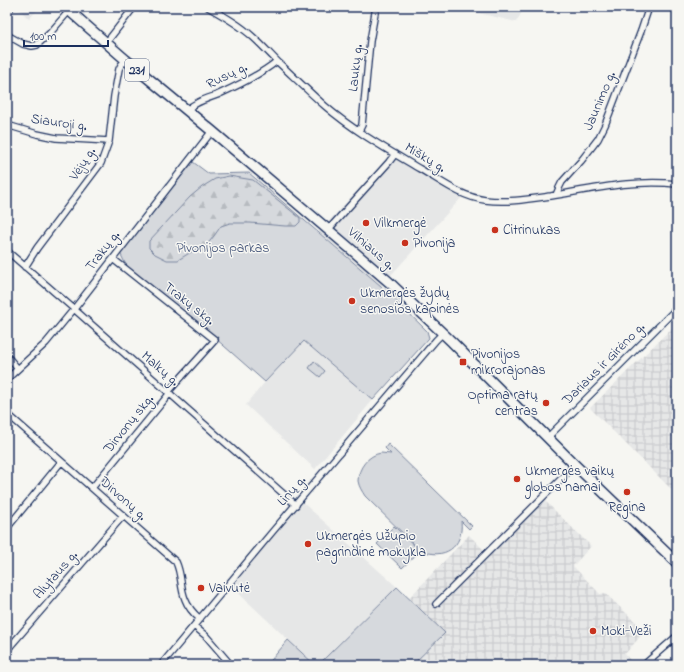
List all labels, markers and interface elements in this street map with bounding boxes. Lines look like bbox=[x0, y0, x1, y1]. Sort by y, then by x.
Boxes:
scale bar bbox=[24, 22, 108, 48]
text: 100 m bbox=[30, 28, 57, 46]
street label: Laukų g. bbox=[343, 43, 370, 93]
street label: Rusų g. bbox=[203, 57, 252, 96]
road number: 231 bbox=[125, 59, 149, 81]
street label: Jaunimo g. bbox=[578, 68, 623, 134]
street label: Siauroji g. bbox=[29, 109, 88, 138]
street label: Miškų g. bbox=[400, 137, 450, 179]
street label: Vėjų g. bbox=[64, 143, 103, 186]
place label: Vilkmergė bbox=[373, 213, 427, 235]
marker: Vilkmergė bbox=[361, 218, 371, 228]
place label: Citrinukas bbox=[503, 220, 560, 241]
street label: Vilniaus g. bbox=[341, 222, 399, 276]
marker: Citrinukas bbox=[490, 225, 500, 235]
street label: Trakų g. bbox=[80, 226, 127, 276]
place label: Pivonija bbox=[413, 233, 455, 254]
park label: Pivonijos parkas bbox=[177, 238, 269, 259]
marker: Pivonija bbox=[400, 238, 410, 248]
street label: Trakų skg. bbox=[158, 277, 219, 332]
place label: Ukmergės žydų senosios kapinės bbox=[360, 283, 459, 320]
marker: Ukmergės žydų senosios kapinės bbox=[347, 296, 357, 306]
street label: Dariaus ir Girėno g. bbox=[557, 318, 651, 412]
place label: Pivonijos mikrorajonas bbox=[471, 344, 546, 381]
street label: Malkų g. bbox=[135, 346, 184, 393]
marker: Pivonijos mikrorajonas bbox=[458, 357, 468, 367]
place label: Optima ratų centras bbox=[467, 385, 538, 422]
street label: Dirvonų skg. bbox=[98, 390, 160, 459]
marker: Optima ratų centras bbox=[541, 398, 551, 408]
place label: Ukmergės vaikų globos namai bbox=[524, 461, 614, 499]
street label: Dirvonų g. bbox=[93, 471, 151, 527]
street label: Linų g. bbox=[273, 471, 312, 512]
marker: Ukmergės vaikų globos namai bbox=[512, 474, 522, 484]
marker: Regina bbox=[622, 487, 632, 497]
place label: Regina bbox=[608, 497, 646, 519]
place label: Ukmergės Užupio pagrindinė mokykla bbox=[316, 526, 426, 564]
marker: Ukmergės Užupio pagrindinė mokykla bbox=[303, 539, 313, 549]
street label: Alytaus g. bbox=[29, 546, 84, 605]
place label: Vaivutė bbox=[208, 578, 251, 599]
marker: Vaivutė bbox=[196, 583, 206, 593]
place label: Moki-Veži bbox=[601, 621, 652, 642]
marker: Moki-Veži bbox=[588, 626, 598, 636]

